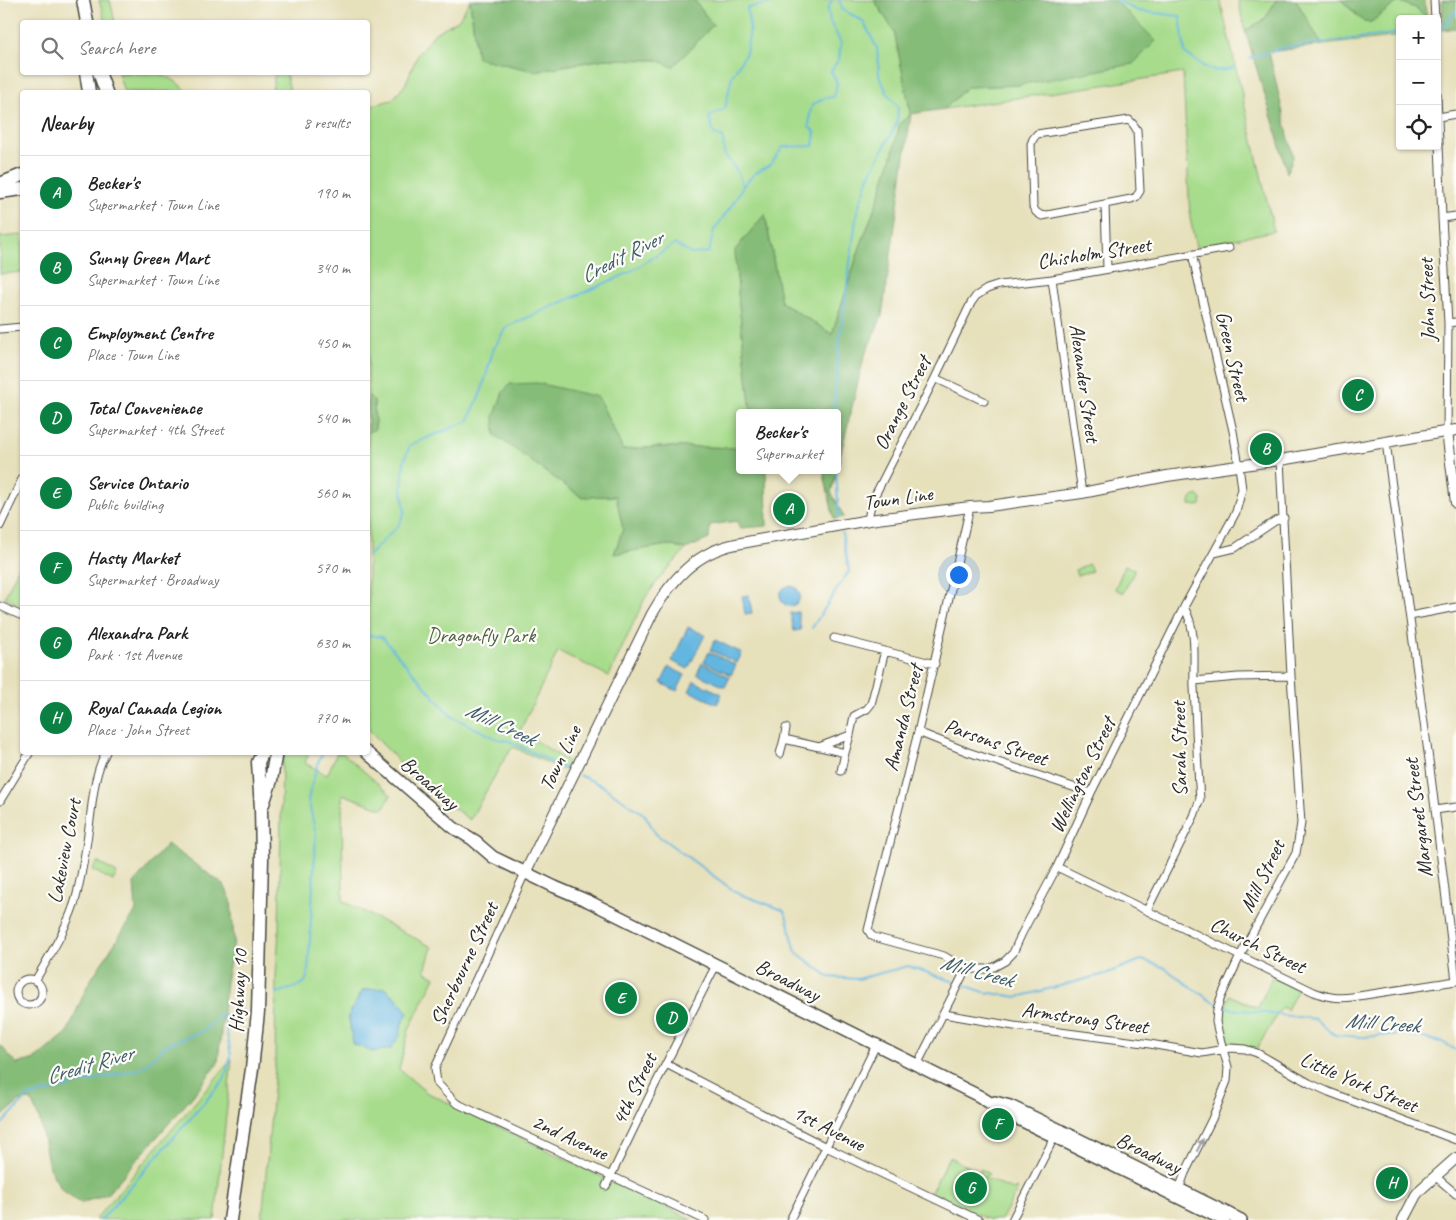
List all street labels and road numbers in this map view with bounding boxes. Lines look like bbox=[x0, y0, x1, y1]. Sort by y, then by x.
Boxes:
street label: Chisholm Street bbox=[1035, 231, 1155, 275]
street label: John Street bbox=[1412, 256, 1441, 343]
street label: Green Street bbox=[1210, 309, 1256, 405]
street label: Alexander Street bbox=[1064, 322, 1106, 446]
street label: Orange Street bbox=[867, 349, 938, 454]
street label: Town Line bbox=[862, 480, 935, 516]
street label: Amanda Street bbox=[877, 659, 929, 774]
street label: Sarah Street bbox=[1165, 699, 1193, 797]
street label: Wellington Street bbox=[1043, 710, 1122, 837]
street label: Parsons Street bbox=[941, 712, 1053, 772]
street label: Town Line bbox=[533, 720, 587, 795]
street label: Broadway bbox=[395, 750, 466, 817]
street label: Margaret Street bbox=[1398, 755, 1438, 879]
street label: Lakeview Court bbox=[41, 795, 87, 905]
street label: Mill Street bbox=[1233, 834, 1291, 916]
street label: Sherbourne Street bbox=[424, 896, 505, 1030]
street label: Church Street bbox=[1206, 911, 1312, 980]
street label: Highway 10 bbox=[223, 947, 253, 1033]
street label: Broadway bbox=[751, 953, 826, 1008]
street label: Armstrong Street bbox=[1020, 996, 1152, 1040]
street label: Little York Street bbox=[1296, 1046, 1423, 1119]
street label: 4th Street bbox=[606, 1047, 663, 1129]
street label: 1st Avenue bbox=[789, 1099, 870, 1158]
street label: 2nd Avenue bbox=[528, 1108, 613, 1166]
street label: Broadway bbox=[1112, 1126, 1187, 1181]

